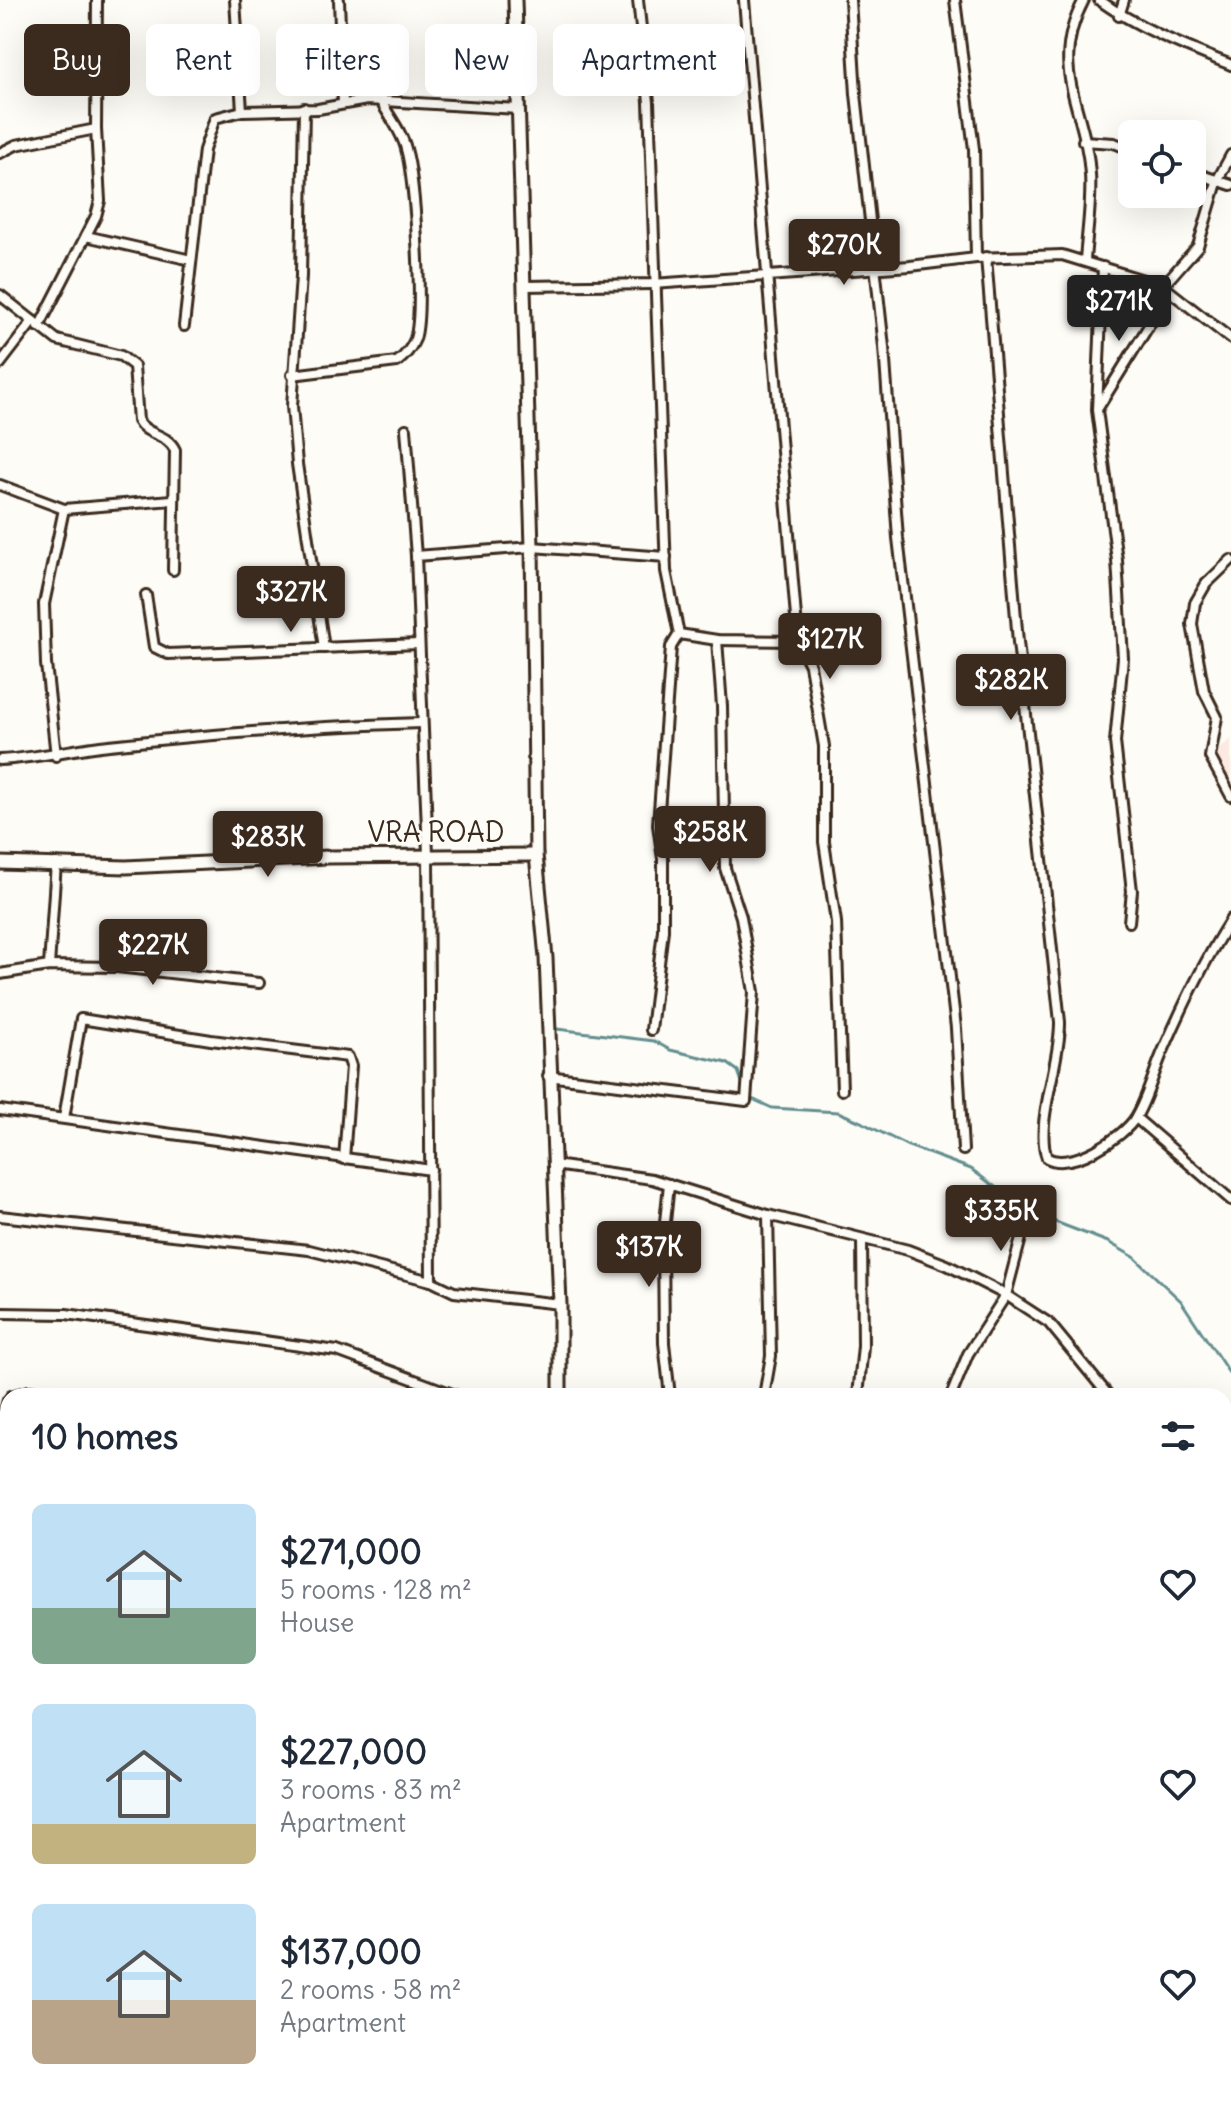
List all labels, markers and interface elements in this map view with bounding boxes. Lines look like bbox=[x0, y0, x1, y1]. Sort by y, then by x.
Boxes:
chip: Buy bbox=[24, 24, 130, 96]
chip: Rent bbox=[146, 24, 260, 96]
chip: Filters bbox=[276, 24, 409, 96]
chip: New bbox=[425, 24, 537, 96]
chip: Apartment bbox=[553, 24, 745, 96]
map controls bbox=[1118, 120, 1206, 208]
button: locate bbox=[1118, 120, 1206, 208]
pin: $270K bbox=[788, 219, 900, 287]
text: $270K bbox=[807, 228, 881, 261]
pin: $271K bbox=[1063, 275, 1175, 343]
text: $271K bbox=[1085, 284, 1153, 317]
pin: $327K bbox=[235, 566, 347, 634]
text: $327K bbox=[255, 575, 327, 608]
pin: $127K bbox=[774, 613, 886, 681]
text: $127K bbox=[796, 622, 864, 655]
pin: $282K bbox=[955, 654, 1067, 722]
text: $282K bbox=[974, 663, 1048, 696]
pin: $258K bbox=[654, 806, 766, 874]
pin: $283K bbox=[212, 811, 324, 879]
street label: VRA ROAD bbox=[367, 814, 505, 850]
text: $258K bbox=[673, 815, 747, 848]
text: $283K bbox=[231, 820, 305, 853]
pin: $227K bbox=[97, 919, 209, 987]
text: $227K bbox=[117, 928, 189, 961]
pin: $335K bbox=[945, 1185, 1057, 1253]
text: $335K bbox=[964, 1194, 1038, 1227]
pin: $137K bbox=[593, 1221, 705, 1289]
text: $137K bbox=[615, 1230, 683, 1263]
icon: filters bbox=[1156, 1414, 1200, 1458]
text: 10 homes bbox=[32, 1415, 178, 1458]
text: $271,000 bbox=[280, 1530, 422, 1573]
icon: home bbox=[96, 1536, 192, 1632]
icon: heart bbox=[1156, 1562, 1200, 1606]
text: 5 rooms · 128 m² bbox=[280, 1573, 472, 1606]
text: House bbox=[280, 1606, 354, 1639]
text: $227,000 bbox=[280, 1730, 427, 1773]
icon: home bbox=[96, 1736, 192, 1832]
icon: heart bbox=[1156, 1762, 1200, 1806]
text: 3 rooms · 83 m² bbox=[280, 1773, 462, 1806]
text: Apartment bbox=[280, 1806, 406, 1839]
text: $137,000 bbox=[280, 1930, 422, 1973]
icon: home bbox=[96, 1936, 192, 2032]
icon: heart bbox=[1156, 1962, 1200, 2006]
text: 2 rooms · 58 m² bbox=[280, 1973, 461, 2006]
text: Apartment bbox=[280, 2006, 406, 2039]

